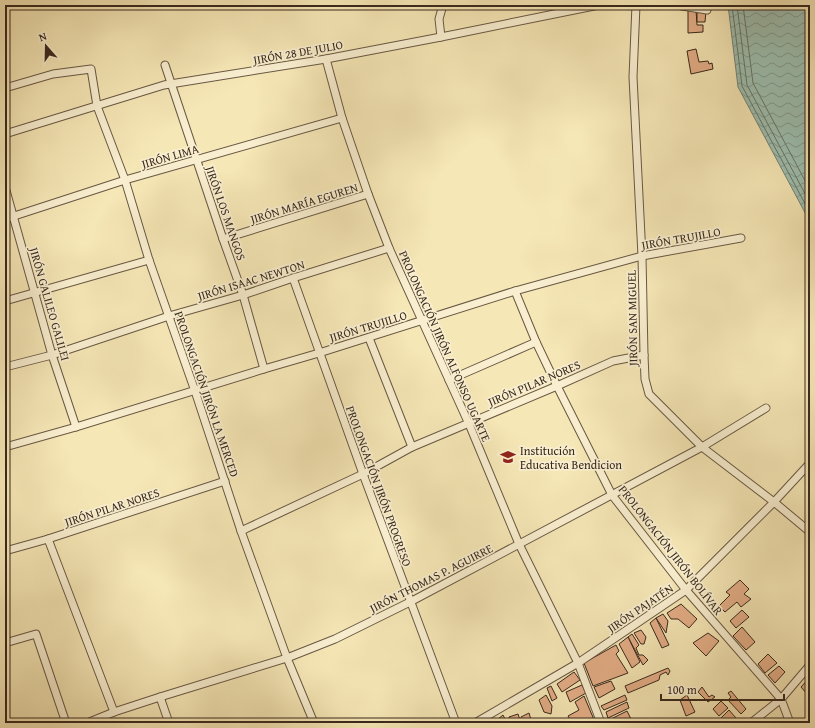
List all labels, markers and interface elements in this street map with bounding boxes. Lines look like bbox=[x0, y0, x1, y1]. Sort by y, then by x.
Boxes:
north arrow bbox=[26, 26, 66, 66]
text: N bbox=[36, 28, 49, 45]
street label: JIRÓN 28 DE JULIO bbox=[250, 36, 344, 69]
street label: JIRÓN LIMA bbox=[137, 140, 201, 173]
street label: JIRÓN LOS MANGOS bbox=[201, 162, 250, 263]
street label: JIRÓN MARÍA EGUREN bbox=[246, 179, 360, 228]
street label: JIRÓN TRUJILLO bbox=[638, 223, 722, 254]
street label: JIRÓN GALILEO GALILEI bbox=[25, 243, 74, 363]
street label: PROLONGACIÓN JIRÓN ALFONSO UGARTE bbox=[395, 248, 495, 444]
street label: JIRÓN ISAAC NEWTON bbox=[193, 256, 307, 305]
street label: JIRÓN SAN MIGUEL bbox=[623, 270, 641, 368]
street label: JIRÓN TRUJILLO bbox=[325, 306, 409, 346]
street label: PROLONGACIÓN JIRÓN LA MERCED bbox=[171, 309, 243, 479]
street label: JIRÓN PILAR NORES bbox=[483, 356, 583, 411]
street label: PROLONGACIÓN JIRÓN PROGRESO bbox=[342, 403, 416, 569]
place label: Institución Educativa Bendicion bbox=[520, 442, 622, 473]
school or university icon: Institución Educativa Bendicion bbox=[499, 448, 517, 466]
street label: PROLONGACIÓN JIRÓN BOLÍVAR bbox=[615, 482, 727, 619]
street label: JIRÓN PILAR NORES bbox=[60, 484, 162, 531]
street label: JIRÓN THOMAS P. AGUIRRE bbox=[365, 540, 496, 617]
street label: JIRÓN PAJATÉN bbox=[602, 580, 677, 637]
scale bar bbox=[661, 676, 784, 702]
text: 100 m bbox=[667, 681, 697, 698]

